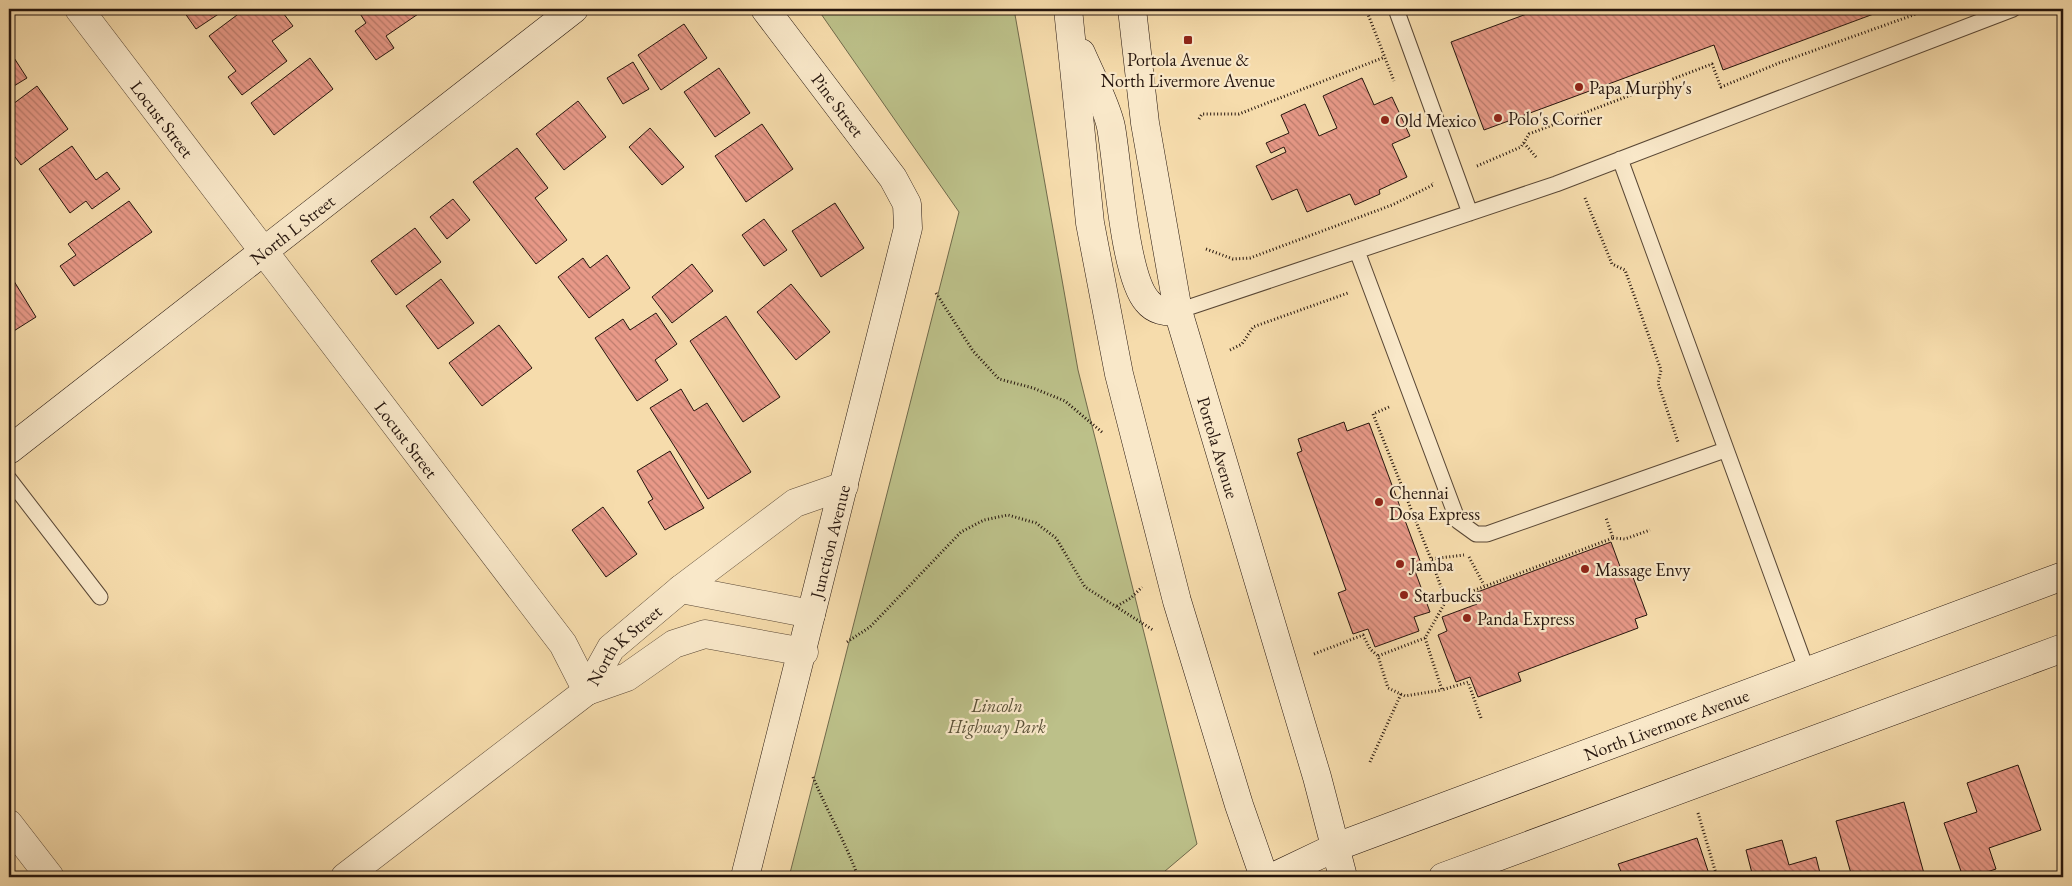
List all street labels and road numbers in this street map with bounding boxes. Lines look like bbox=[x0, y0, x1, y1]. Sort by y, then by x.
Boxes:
street label: Pine Street bbox=[807, 69, 870, 142]
street label: Locust Street bbox=[126, 76, 200, 162]
street label: North L Street bbox=[245, 189, 339, 269]
street label: Portola Avenue bbox=[1193, 394, 1245, 501]
street label: Locust Street bbox=[370, 396, 444, 483]
street label: Junction Avenue bbox=[803, 482, 855, 603]
street label: North K Street bbox=[581, 599, 666, 689]
street label: North Livermore Avenue bbox=[1580, 683, 1752, 765]

